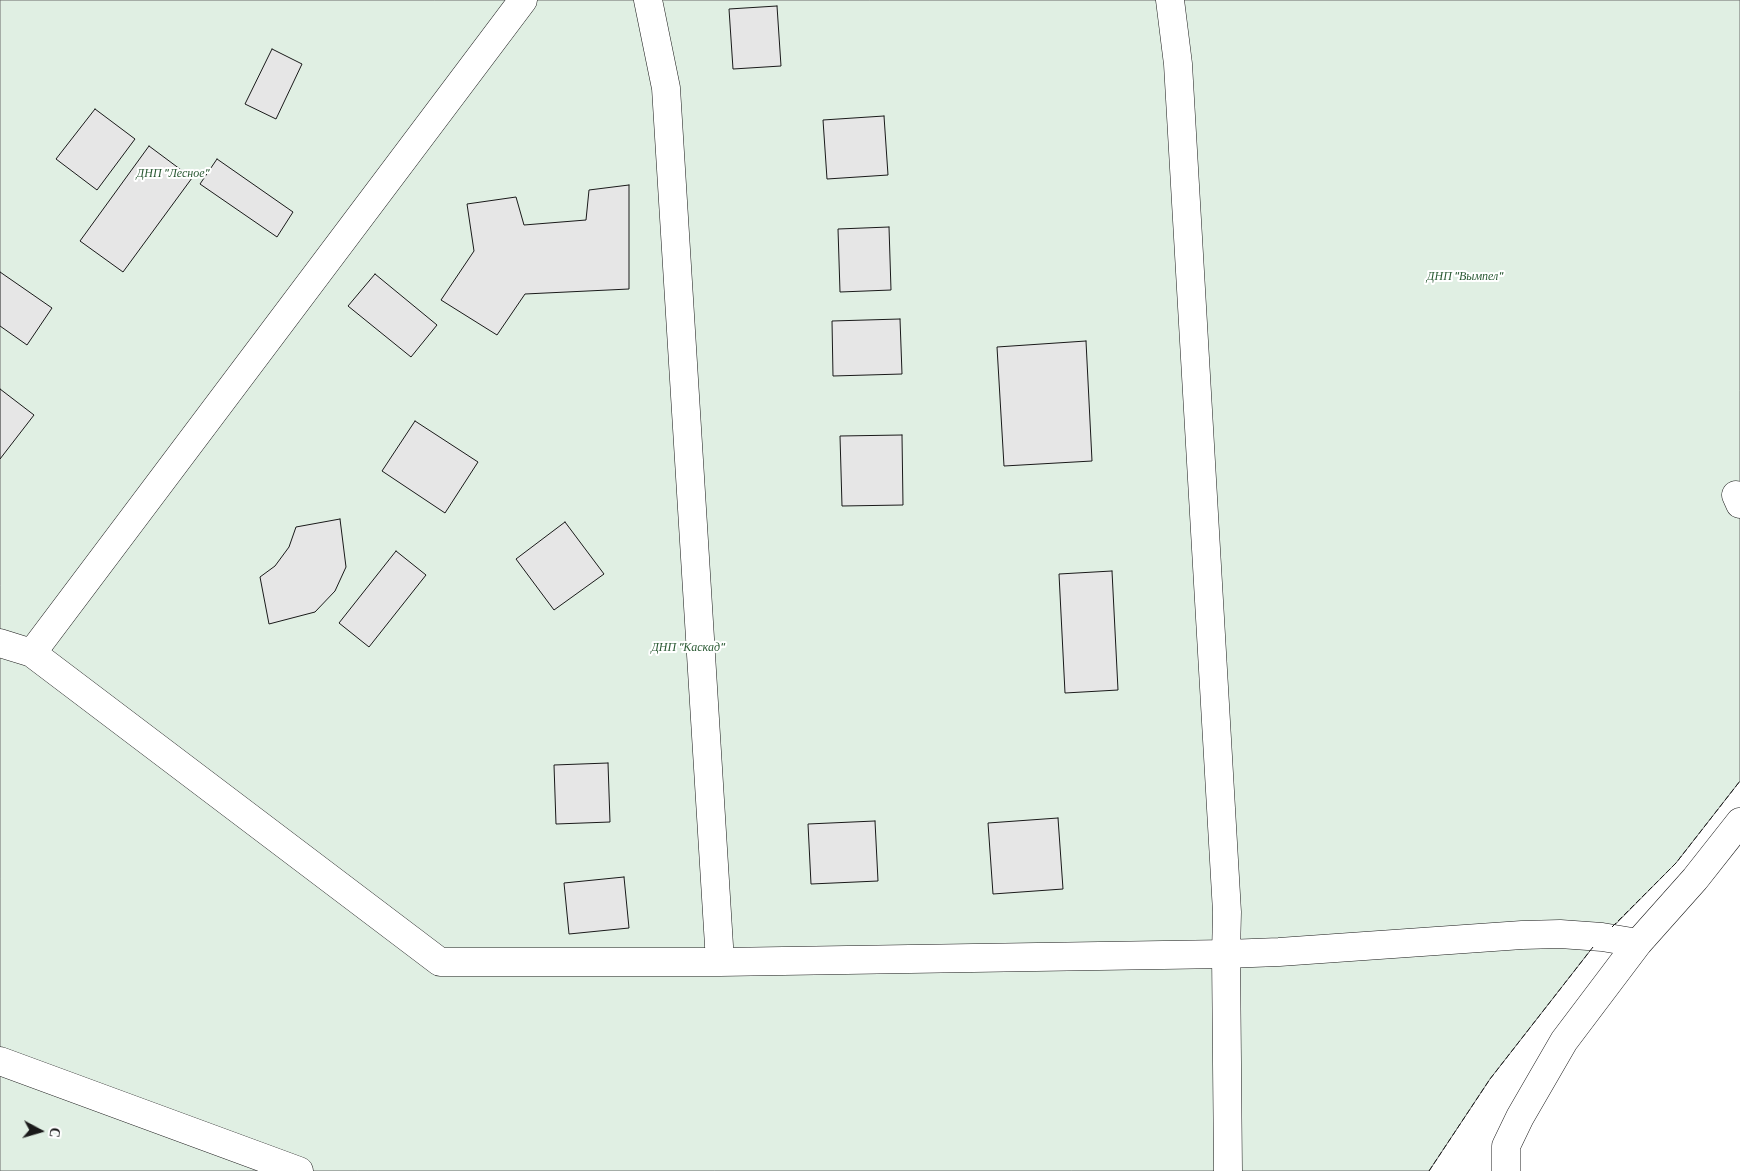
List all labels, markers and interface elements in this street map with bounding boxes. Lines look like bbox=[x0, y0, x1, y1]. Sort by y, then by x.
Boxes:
park label: ДНП "Лесное" bbox=[137, 166, 209, 180]
park label: ДНП "Вымпел" bbox=[1427, 269, 1503, 283]
park label: ДНП "Каскад" bbox=[651, 640, 725, 654]
north arrow bbox=[15, 1106, 65, 1156]
text: С bbox=[46, 1127, 63, 1138]

